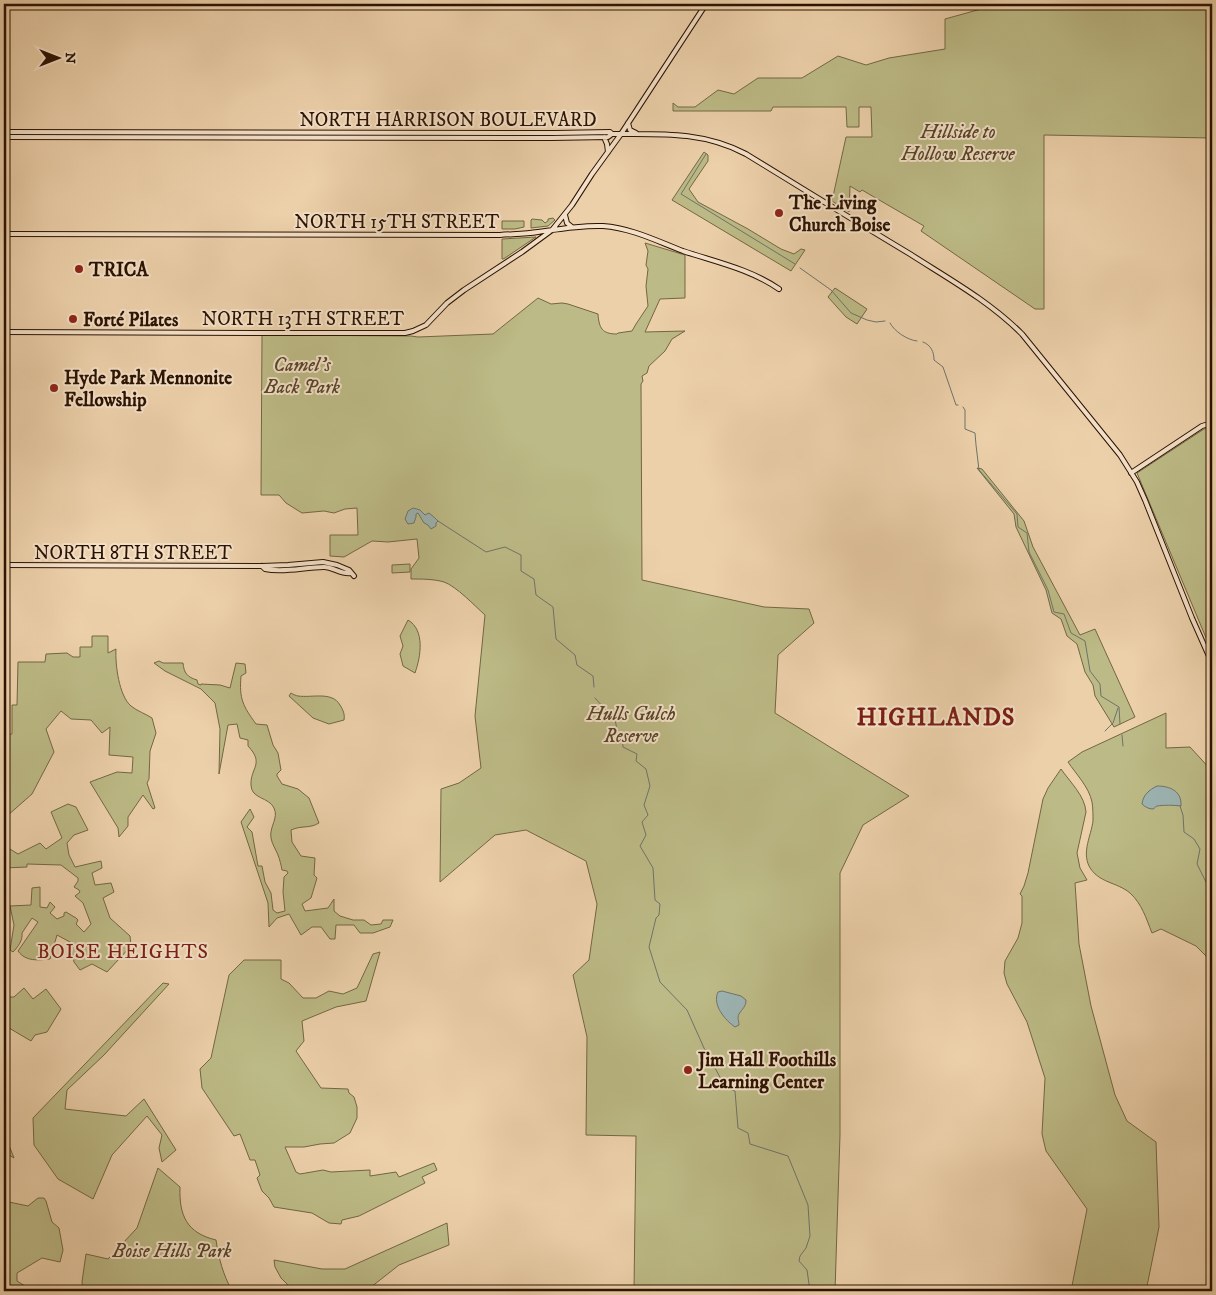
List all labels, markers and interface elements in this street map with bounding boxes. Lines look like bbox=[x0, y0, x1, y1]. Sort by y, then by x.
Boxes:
north arrow bbox=[32, 32, 82, 82]
text: N bbox=[61, 52, 79, 64]
street label: NORTH HARRISON BOULEVARD bbox=[299, 109, 597, 132]
park label: Hillside to Hollow Reserve bbox=[900, 121, 1015, 166]
place label: The Living Church Boise bbox=[788, 192, 890, 237]
marker: The Living Church Boise bbox=[773, 207, 785, 219]
street label: NORTH 15TH STREET bbox=[295, 211, 500, 234]
place label: TRICA bbox=[88, 259, 149, 282]
marker: TRICA bbox=[73, 263, 85, 275]
street label: NORTH 13TH STREET bbox=[202, 308, 405, 331]
place label: Forté Pilates bbox=[83, 309, 179, 332]
marker: Forté Pilates bbox=[67, 313, 79, 325]
park label: Camel's Back Park bbox=[263, 354, 340, 399]
place label: Hyde Park Mennonite Fellowship bbox=[64, 367, 232, 412]
marker: Hyde Park Mennonite Fellowship bbox=[48, 382, 60, 394]
street label: NORTH 8TH STREET bbox=[34, 542, 233, 565]
park label: Hulls Gulch Reserve bbox=[585, 703, 676, 748]
district label: HIGHLANDS bbox=[857, 703, 1015, 733]
district label: BOISE HEIGHTS bbox=[37, 940, 209, 965]
place label: Jim Hall Foothills Learning Center bbox=[696, 1049, 837, 1094]
marker: Jim Hall Foothills Learning Center bbox=[682, 1064, 694, 1076]
park label: Boise Hills Park bbox=[112, 1240, 231, 1263]

